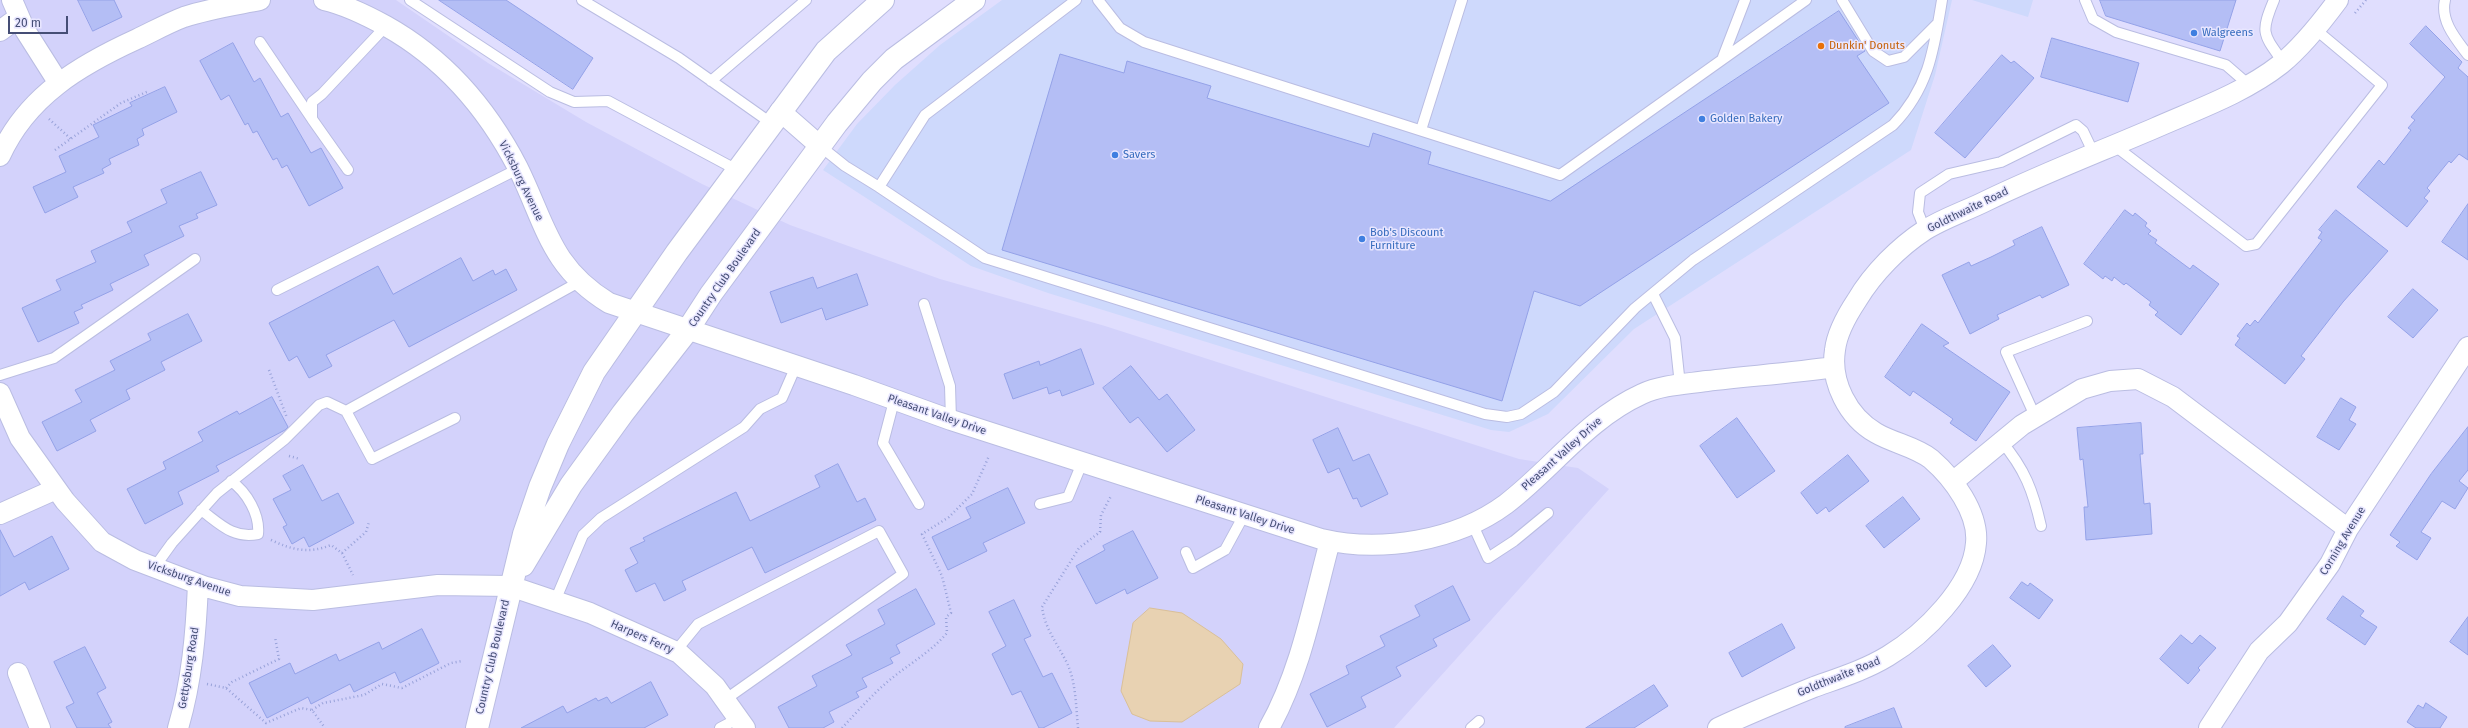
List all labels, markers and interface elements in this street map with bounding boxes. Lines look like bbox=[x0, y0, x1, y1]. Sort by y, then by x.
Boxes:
scale bar bbox=[10, 8, 70, 34]
text: 20 m bbox=[15, 16, 41, 30]
place label: Walgreens bbox=[2202, 26, 2253, 40]
marker: Walgreens bbox=[2189, 28, 2199, 38]
place label: Dunkin' Donuts bbox=[1829, 39, 1905, 53]
marker: Dunkin' Donuts bbox=[1816, 41, 1826, 51]
place label: Golden Bakery bbox=[1710, 112, 1782, 126]
marker: Golden Bakery bbox=[1697, 114, 1707, 124]
street label: Vicksburg Avenue bbox=[496, 139, 546, 223]
place label: Savers bbox=[1123, 148, 1155, 162]
marker: Savers bbox=[1110, 150, 1120, 160]
street label: Goldthwaite Road bbox=[1925, 185, 2011, 235]
street label: Country Club Boulevard bbox=[686, 226, 764, 330]
place label: Bob's Discount Furniture bbox=[1370, 226, 1443, 252]
marker: Bob's Discount Furniture bbox=[1357, 234, 1367, 244]
street label: Pleasant Valley Drive bbox=[886, 392, 988, 438]
street label: Pleasant Valley Drive bbox=[1519, 414, 1605, 494]
street label: Pleasant Valley Drive bbox=[1194, 493, 1296, 537]
street label: Corning Avenue bbox=[2317, 504, 2369, 578]
street label: Vicksburg Avenue bbox=[146, 559, 232, 599]
street label: Country Club Boulevard bbox=[473, 598, 513, 716]
street label: Harpers Ferry bbox=[609, 617, 675, 657]
street label: Gettysburg Road bbox=[176, 626, 202, 710]
street label: Goldthwaite Road bbox=[1796, 654, 1882, 700]

